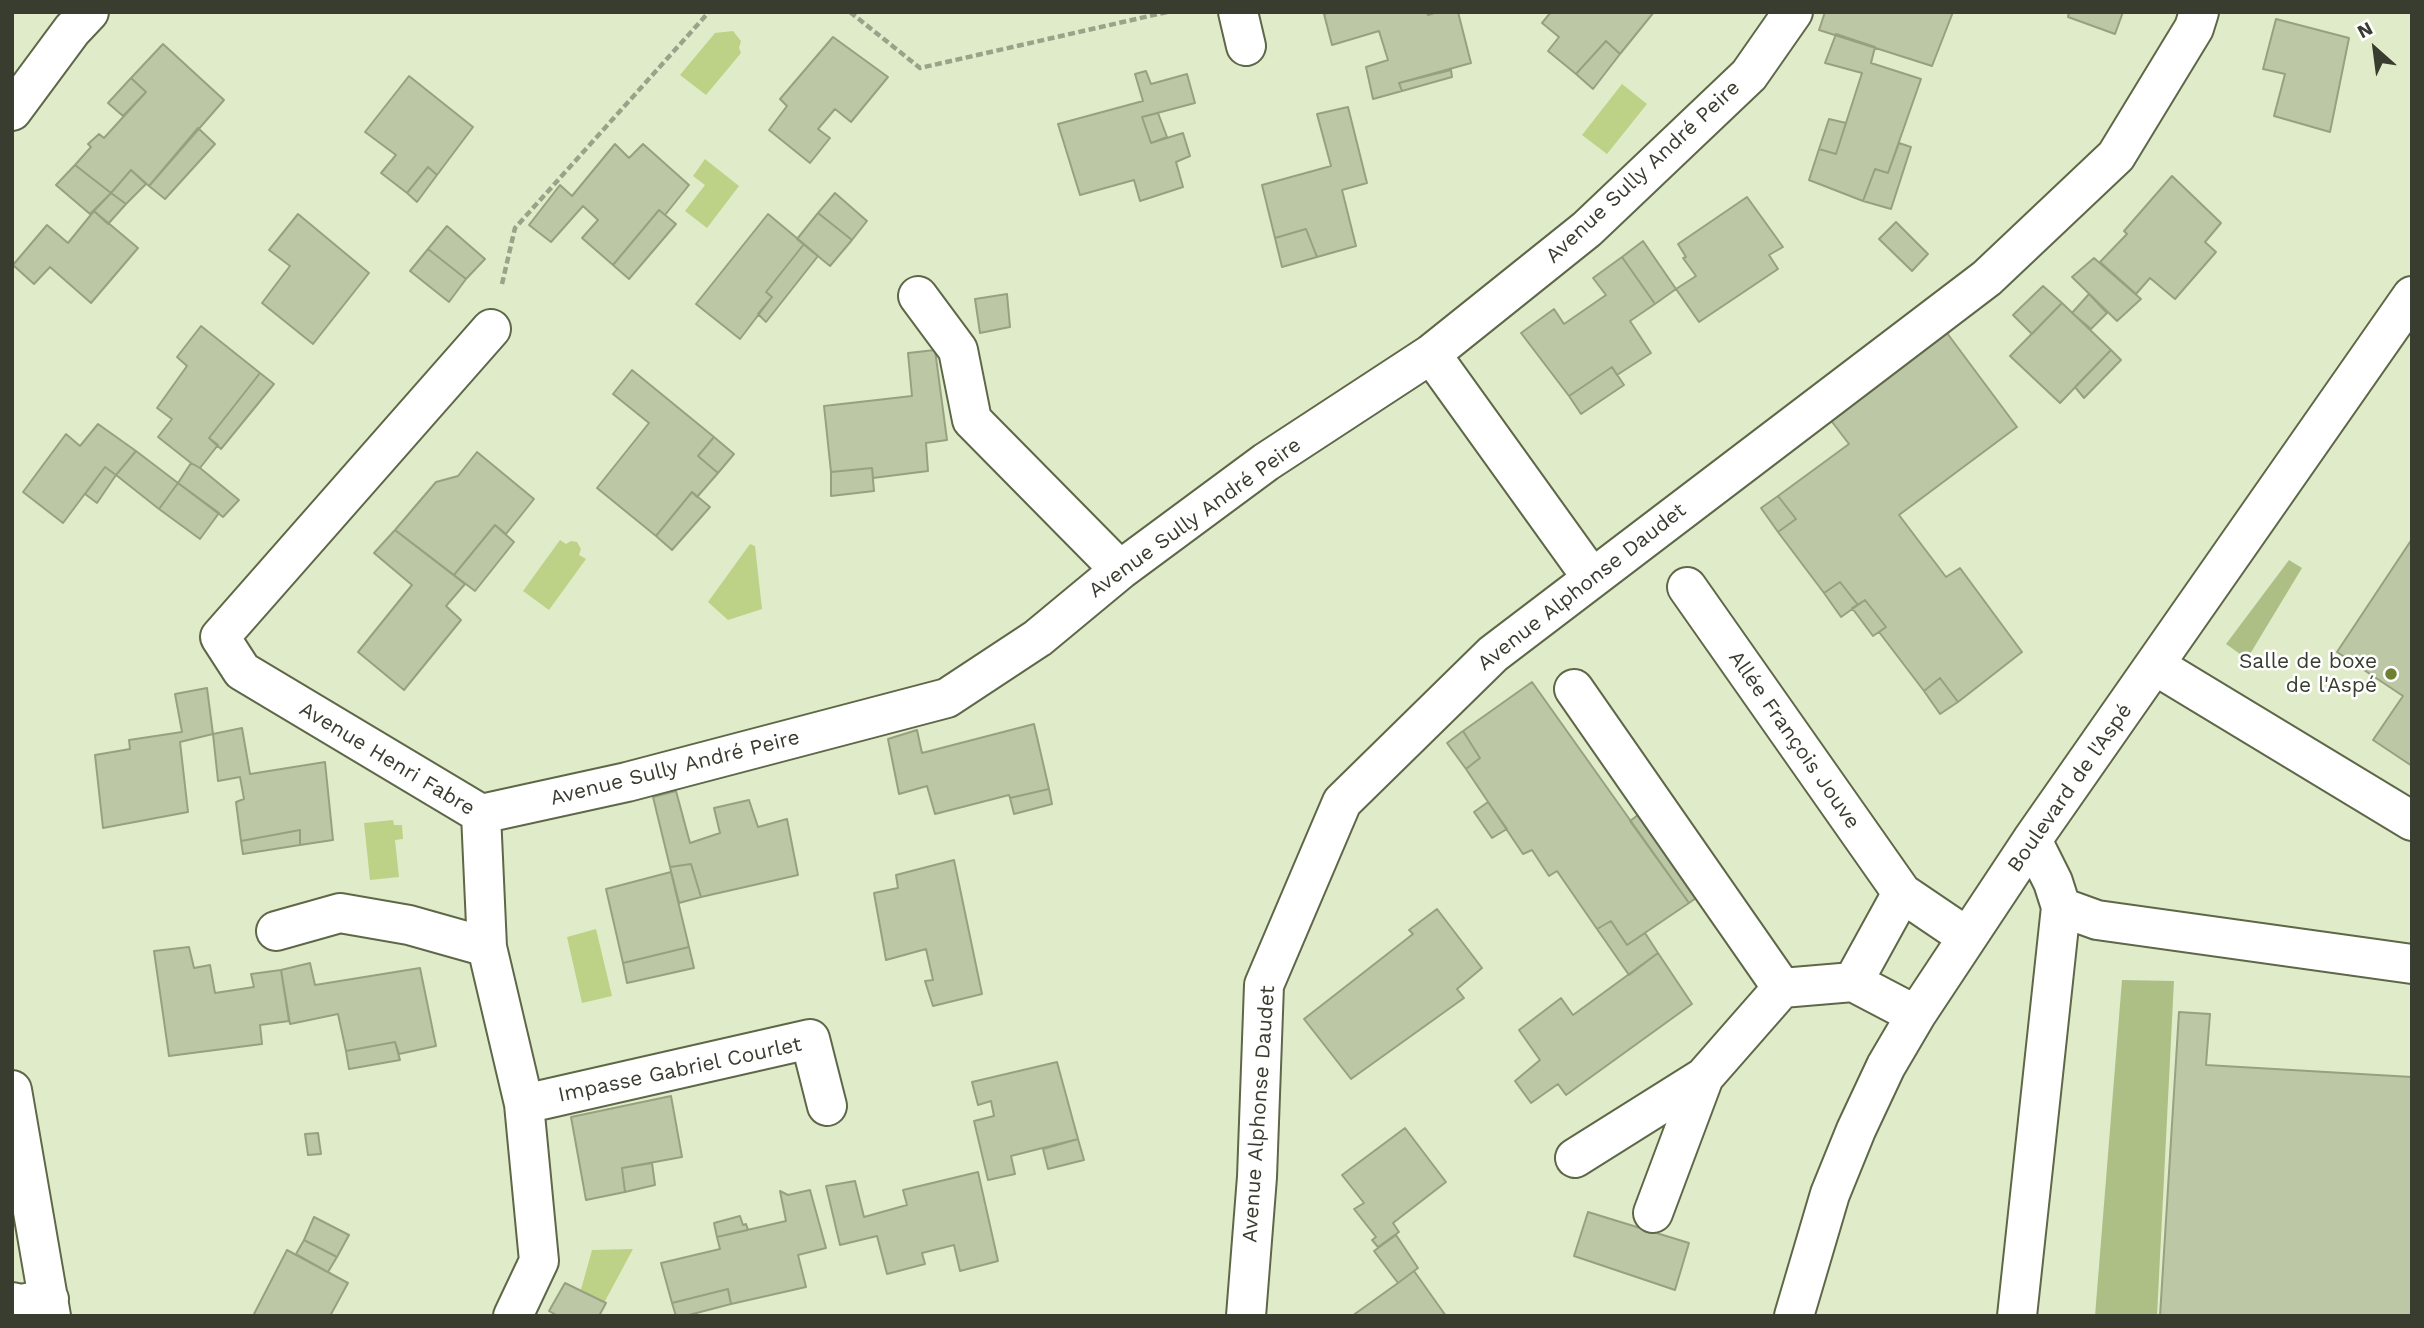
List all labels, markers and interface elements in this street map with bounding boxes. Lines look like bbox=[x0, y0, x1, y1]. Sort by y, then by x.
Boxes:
north arrow bbox=[2340, 14, 2410, 84]
text: N bbox=[2353, 17, 2377, 43]
street label: Avenue Sully André Peire bbox=[1541, 75, 1745, 269]
street label: Avenue Sully André Peire bbox=[1084, 432, 1306, 604]
street label: Avenue Alphonse Daudet bbox=[1473, 498, 1691, 676]
street label: Allée François Jouve bbox=[1723, 646, 1865, 834]
place label: Salle de boxe de l'Aspé bbox=[2239, 649, 2377, 699]
marker: Salle de boxe de l'Aspé bbox=[2383, 666, 2399, 682]
street label: Avenue Henri Fabre bbox=[295, 697, 479, 821]
street label: Boulevard de l'Aspé bbox=[2002, 699, 2138, 877]
street label: Avenue Sully André Peire bbox=[548, 725, 802, 811]
street label: Avenue Alphonse Daudet bbox=[1237, 985, 1281, 1243]
street label: Impasse Gabriel Courlet bbox=[556, 1032, 804, 1108]

